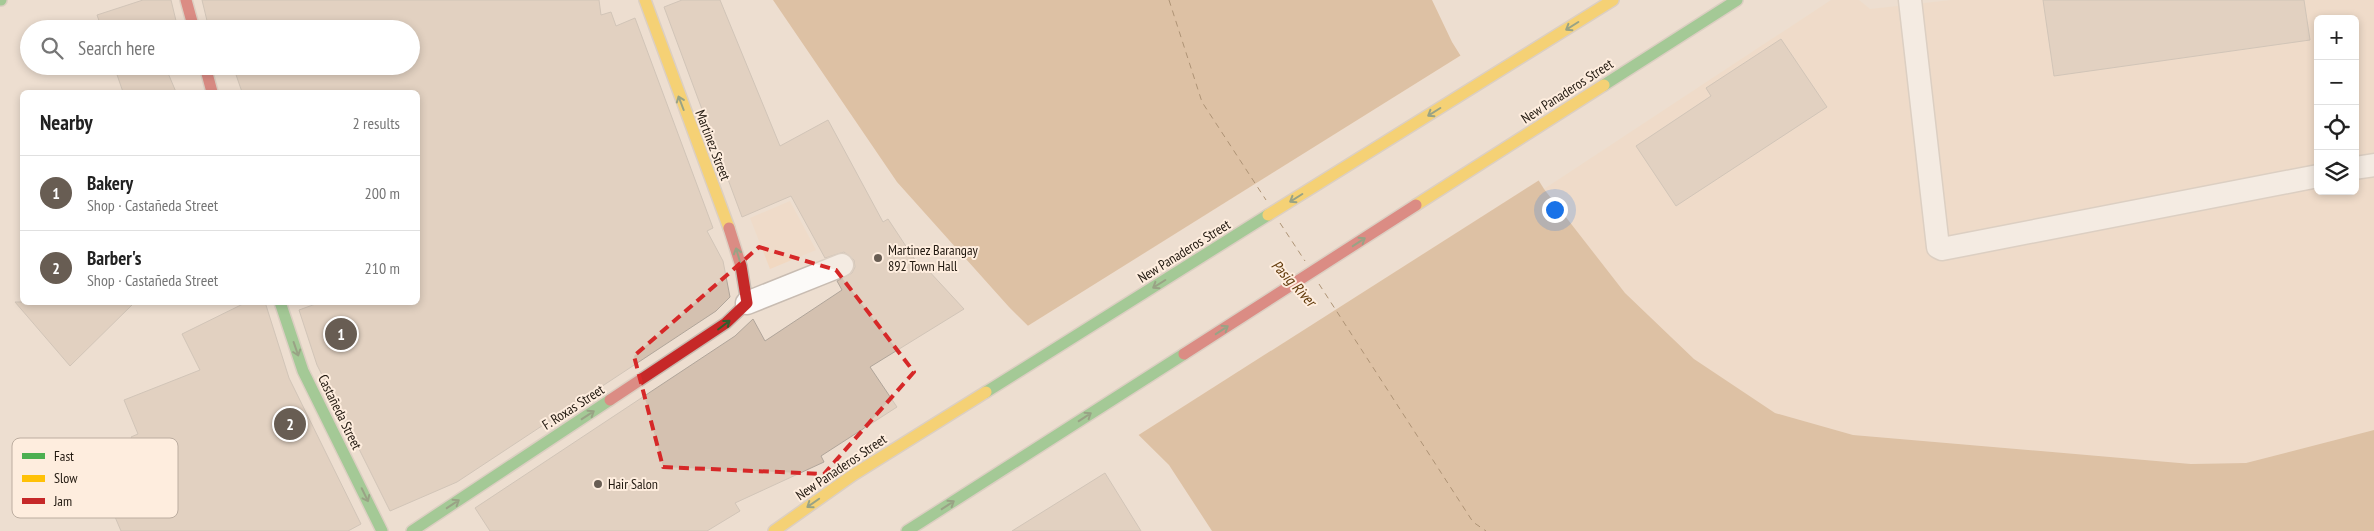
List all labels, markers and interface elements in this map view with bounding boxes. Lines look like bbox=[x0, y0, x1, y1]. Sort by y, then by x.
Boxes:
map controls bbox=[2314, 15, 2359, 195]
button: + bbox=[2314, 15, 2359, 60]
search box bbox=[20, 20, 420, 75]
one-way arrow bbox=[1565, 20, 1579, 31]
icon: search bbox=[38, 34, 66, 62]
text: Search here bbox=[78, 36, 155, 60]
street label: New Panaderos Street bbox=[1518, 55, 1616, 127]
button: − bbox=[2314, 60, 2359, 105]
one-way arrow bbox=[676, 96, 685, 111]
button: locate bbox=[2314, 105, 2359, 150]
street label: Martinez Street bbox=[691, 107, 735, 183]
one-way arrow bbox=[1428, 107, 1442, 117]
text: Nearby bbox=[40, 109, 93, 136]
text: 2 results bbox=[353, 113, 400, 133]
button: layers bbox=[2314, 150, 2359, 195]
text: Bakery bbox=[87, 171, 133, 195]
text: 1 bbox=[52, 183, 60, 203]
text: 200 m bbox=[365, 183, 400, 203]
one-way arrow bbox=[1290, 193, 1304, 203]
text: Shop · Castañeda Street bbox=[87, 195, 218, 215]
your location bbox=[1542, 197, 1568, 223]
street label: New Panaderos Street bbox=[1134, 215, 1234, 287]
one-way arrow bbox=[1351, 237, 1365, 247]
place label: Martinez Barangay 892 Town Hall bbox=[888, 241, 978, 275]
text: Barber's bbox=[87, 246, 141, 270]
one-way arrow bbox=[733, 247, 743, 263]
marker: Martinez Barangay 892 Town Hall bbox=[872, 252, 884, 264]
water label: Pasig River bbox=[1268, 256, 1322, 312]
text: 2 bbox=[52, 258, 60, 278]
text: 210 m bbox=[365, 258, 400, 278]
text: Shop · Castañeda Street bbox=[87, 270, 218, 290]
one-way arrow bbox=[1152, 280, 1166, 290]
pin: 1 bbox=[325, 315, 357, 353]
one-way arrow bbox=[717, 319, 730, 330]
one-way arrow bbox=[1214, 324, 1228, 334]
one-way arrow bbox=[292, 340, 301, 356]
street label: Castañeda Street bbox=[314, 371, 366, 453]
street label: F. Roxas Street bbox=[539, 380, 608, 434]
pin: 2 bbox=[274, 405, 306, 443]
one-way arrow bbox=[581, 409, 595, 419]
one-way arrow bbox=[1077, 412, 1091, 422]
street label: New Panaderos Street bbox=[792, 430, 890, 504]
legend bbox=[12, 438, 178, 518]
text: Fast bbox=[54, 447, 74, 465]
text: Slow bbox=[54, 469, 78, 487]
place label: Hair Salon bbox=[608, 475, 658, 493]
marker: Hair Salon bbox=[592, 478, 604, 490]
one-way arrow bbox=[360, 488, 370, 503]
text: Jam bbox=[53, 492, 72, 510]
one-way arrow bbox=[806, 498, 820, 508]
one-way arrow bbox=[446, 499, 460, 509]
one-way arrow bbox=[940, 499, 954, 509]

